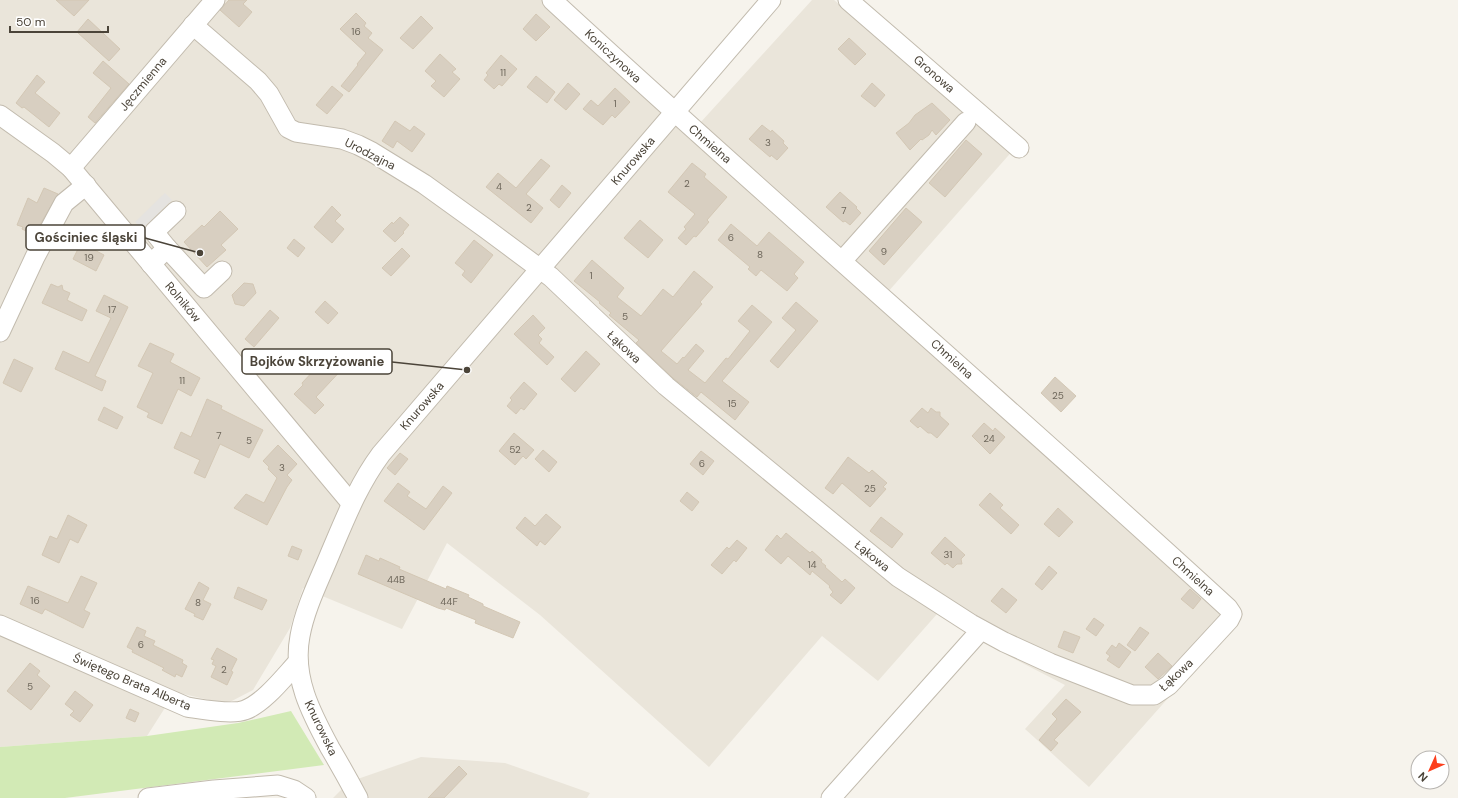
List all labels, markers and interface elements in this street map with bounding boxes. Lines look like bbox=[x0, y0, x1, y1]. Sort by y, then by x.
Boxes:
scale bar bbox=[10, 8, 108, 34]
text: 50 m bbox=[16, 14, 45, 30]
house number: 16 bbox=[351, 25, 361, 38]
street label: Koniczynowa bbox=[581, 26, 645, 86]
street label: Gronowa bbox=[910, 52, 958, 96]
street label: Jęczmienna bbox=[116, 54, 170, 114]
house number: 11 bbox=[500, 66, 506, 79]
house number: 1 bbox=[613, 97, 617, 110]
street label: Chmielna bbox=[685, 121, 735, 167]
street label: Knurowska bbox=[607, 133, 659, 189]
street label: Urodzajna bbox=[342, 134, 398, 174]
house number: 3 bbox=[765, 136, 771, 149]
house number: 2 bbox=[684, 177, 690, 190]
house number: 4 bbox=[496, 180, 502, 193]
house number: 2 bbox=[526, 201, 532, 214]
house number: 7 bbox=[841, 204, 847, 217]
callout: Gościniec śląski bbox=[26, 225, 145, 250]
text: Gościniec śląski bbox=[35, 229, 137, 246]
house number: 6 bbox=[728, 231, 734, 244]
house number: 9 bbox=[881, 245, 887, 258]
house number: 8 bbox=[757, 248, 763, 261]
house number: 19 bbox=[84, 251, 94, 264]
house number: 1 bbox=[589, 269, 593, 282]
street label: Rolników bbox=[161, 278, 205, 326]
house number: 17 bbox=[108, 303, 116, 316]
house number: 5 bbox=[622, 310, 628, 323]
street label: Łąkowa bbox=[603, 327, 645, 367]
street label: Chmielna bbox=[927, 336, 977, 382]
callout: Bojków Skrzyżowanie bbox=[242, 349, 392, 374]
text: Bojków Skrzyżowanie bbox=[250, 353, 384, 370]
house number: 11 bbox=[179, 374, 185, 387]
street label: Knurowska bbox=[396, 378, 448, 434]
house number: 25 bbox=[1052, 389, 1064, 402]
house number: 15 bbox=[727, 397, 737, 410]
house number: 7 bbox=[216, 429, 222, 442]
house number: 24 bbox=[983, 432, 995, 445]
house number: 5 bbox=[246, 434, 252, 447]
house number: 52 bbox=[509, 443, 521, 456]
house number: 6 bbox=[699, 457, 705, 470]
house number: 3 bbox=[279, 461, 285, 474]
house number: 25 bbox=[864, 482, 876, 495]
street label: Łąkowa bbox=[851, 537, 893, 575]
house number: 31 bbox=[944, 548, 952, 561]
street label: Chmielna bbox=[1168, 553, 1218, 599]
house number: 14 bbox=[807, 558, 817, 571]
house number: 44B bbox=[387, 573, 405, 586]
house number: 16 bbox=[30, 594, 40, 607]
house number: 44F bbox=[440, 595, 458, 608]
house number: 8 bbox=[195, 596, 201, 609]
house number: 6 bbox=[138, 638, 144, 651]
street label: Świętego Brata Alberta bbox=[71, 650, 193, 714]
street label: Łąkowa bbox=[1155, 655, 1197, 695]
house number: 2 bbox=[221, 663, 227, 676]
house number: 5 bbox=[27, 680, 33, 693]
street label: Knurowska bbox=[301, 698, 341, 758]
north arrow bbox=[1410, 750, 1450, 790]
text: N bbox=[1415, 769, 1431, 785]

